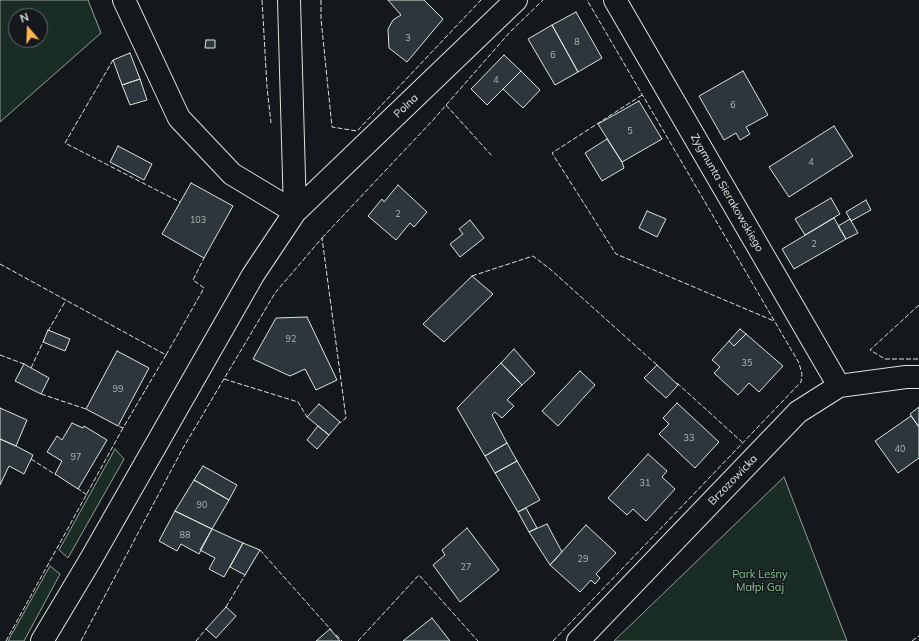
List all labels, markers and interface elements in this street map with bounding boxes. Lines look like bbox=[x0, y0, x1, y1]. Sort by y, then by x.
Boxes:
north arrow bbox=[8, 8, 48, 48]
text: N bbox=[18, 10, 31, 26]
house number: 3 bbox=[405, 33, 411, 43]
house number: 8 bbox=[574, 37, 580, 47]
house number: 6 bbox=[550, 50, 556, 60]
house number: 4 bbox=[493, 75, 499, 85]
street label: Polna bbox=[391, 91, 421, 121]
house number: 6 bbox=[730, 100, 736, 110]
house number: 5 bbox=[627, 126, 633, 136]
street label: Zygmunta Sierakowskiego bbox=[688, 132, 766, 254]
house number: 4 bbox=[808, 157, 814, 167]
house number: 2 bbox=[395, 209, 401, 219]
house number: 103 bbox=[190, 215, 206, 225]
house number: 2 bbox=[811, 239, 817, 249]
house number: 92 bbox=[286, 334, 296, 344]
house number: 35 bbox=[742, 358, 752, 368]
house number: 99 bbox=[113, 384, 123, 394]
house number: 33 bbox=[684, 433, 694, 443]
house number: 40 bbox=[895, 444, 905, 454]
house number: 97 bbox=[71, 452, 81, 462]
street label: Brzozowicka bbox=[706, 452, 760, 508]
house number: 31 bbox=[640, 478, 650, 488]
house number: 90 bbox=[197, 500, 207, 510]
house number: 88 bbox=[180, 530, 190, 540]
house number: 29 bbox=[578, 554, 588, 564]
house number: 27 bbox=[461, 562, 471, 572]
park label: Park Leśny Małpi Gaj bbox=[732, 568, 788, 594]

